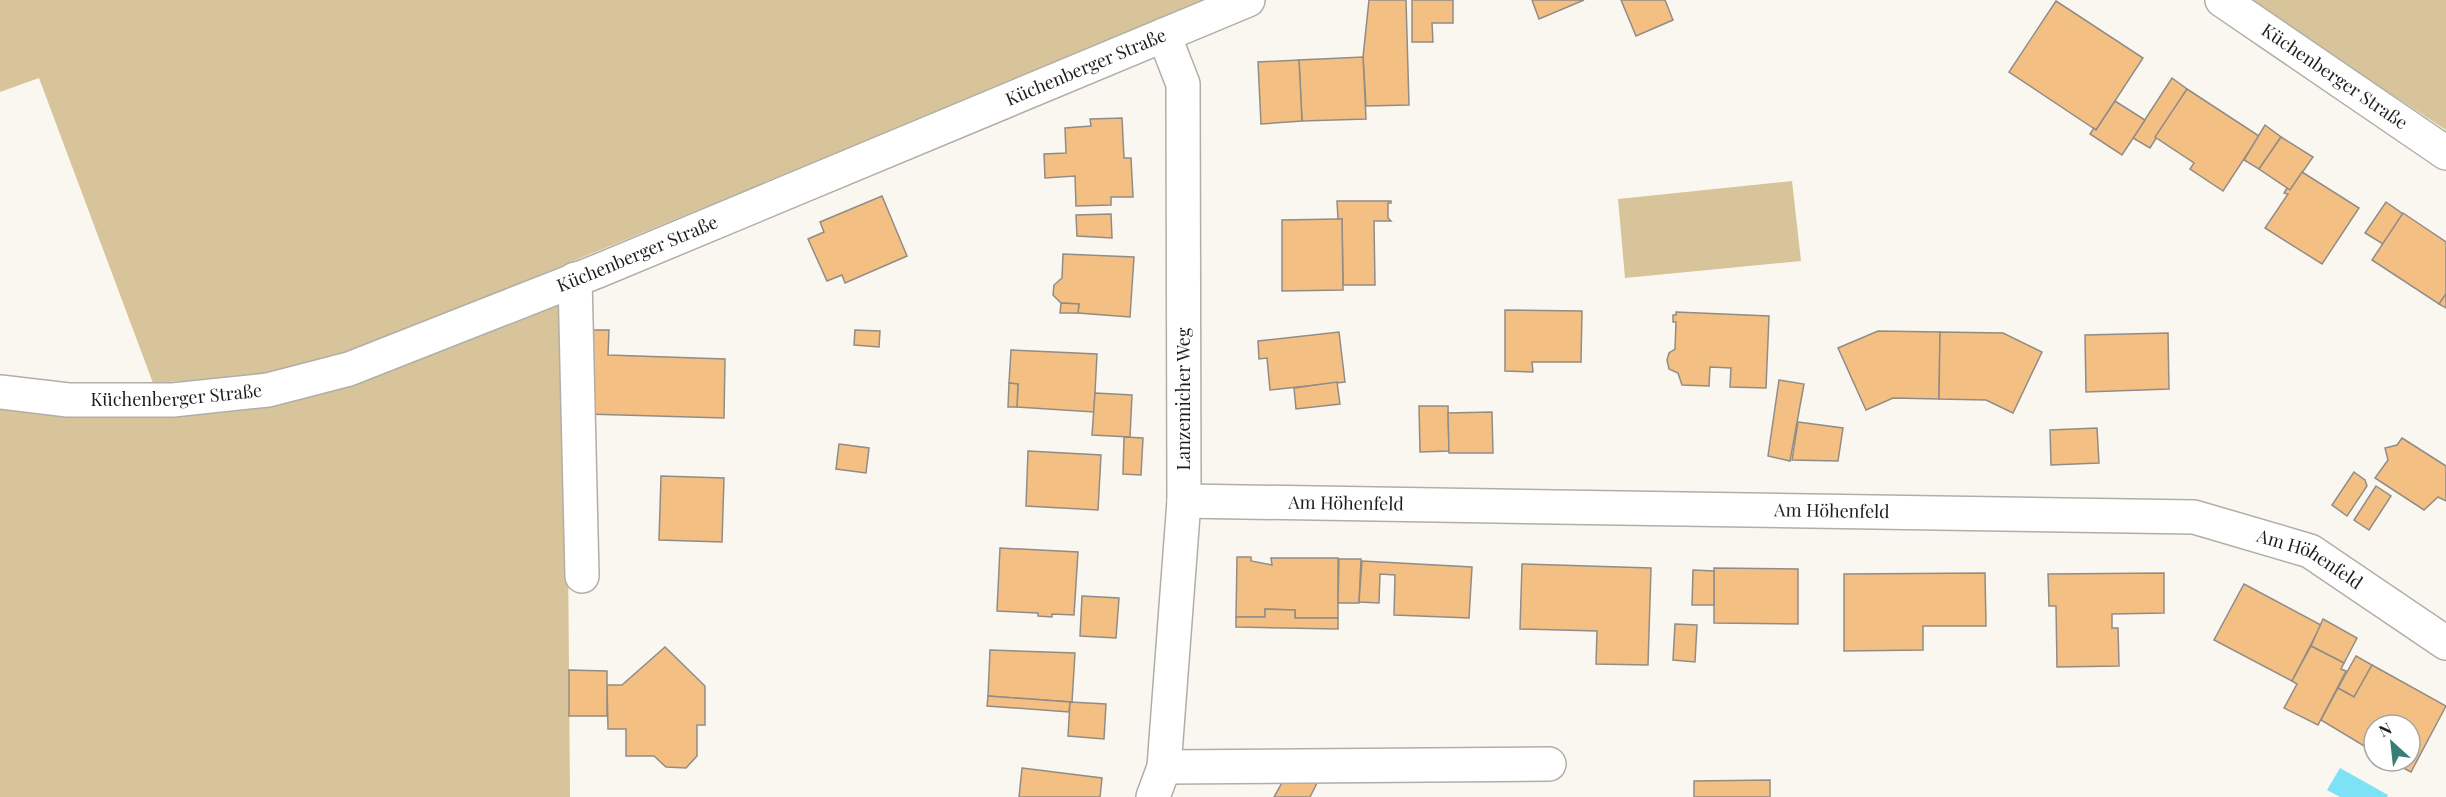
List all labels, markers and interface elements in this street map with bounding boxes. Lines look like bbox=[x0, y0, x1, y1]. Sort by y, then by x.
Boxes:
street label: Küchenberger Straße bbox=[2257, 17, 2413, 134]
street label: Küchenberger Straße bbox=[1002, 22, 1170, 111]
street label: Küchenberger Straße bbox=[553, 209, 721, 297]
street label: Lanzemicher Weg bbox=[1171, 327, 1195, 470]
street label: Küchenberger Straße bbox=[91, 378, 263, 411]
street label: Am Höhenfeld bbox=[1287, 490, 1404, 515]
street label: Am Höhenfeld bbox=[1773, 497, 1890, 523]
street label: Am Höhenfeld bbox=[2253, 523, 2368, 594]
north arrow bbox=[2362, 713, 2422, 773]
text: N bbox=[2375, 717, 2395, 741]

